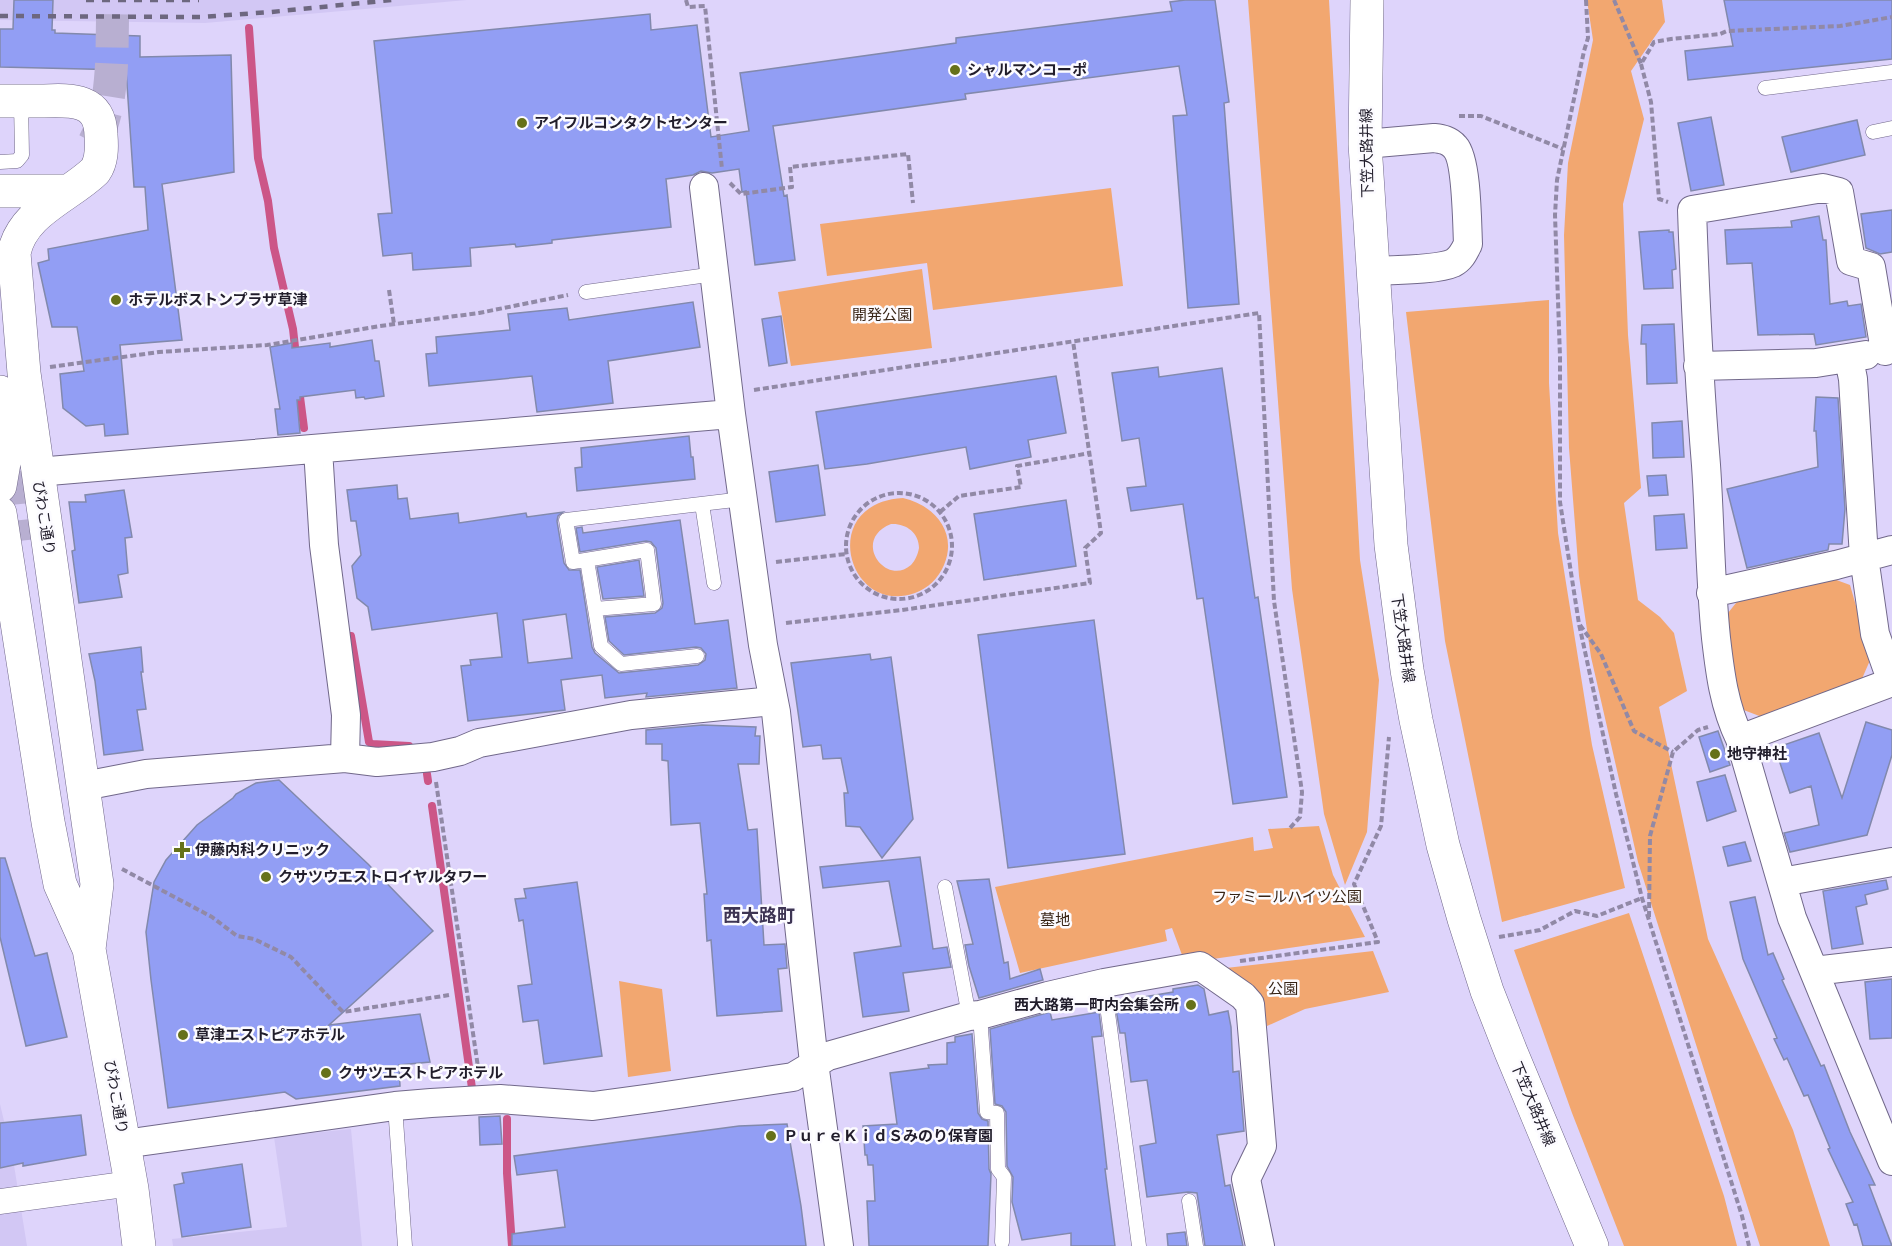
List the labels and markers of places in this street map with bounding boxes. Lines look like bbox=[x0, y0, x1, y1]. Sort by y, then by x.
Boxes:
place label: シャルマンコーポ bbox=[967, 58, 1087, 81]
marker: シャルマンコーポ bbox=[948, 63, 962, 77]
place label: アイフルコンタクトセンター bbox=[534, 111, 728, 134]
marker: アイフルコンタクトセンター bbox=[515, 116, 529, 130]
place label: ホテルボストンプラザ草津 bbox=[128, 288, 308, 311]
marker: ホテルボストンプラザ草津 bbox=[109, 293, 123, 307]
place label: 地守神社 bbox=[1727, 742, 1787, 765]
marker: 地守神社 bbox=[1708, 747, 1722, 761]
place label: 伊藤内科クリニック bbox=[195, 838, 330, 861]
marker: 伊藤内科クリニック bbox=[173, 841, 191, 859]
place label: クサツウエストロイヤルタワー bbox=[278, 865, 488, 888]
marker: クサツウエストロイヤルタワー bbox=[259, 870, 273, 884]
place label: 西大路第一町内会集会所 bbox=[1014, 993, 1179, 1016]
marker: 西大路第一町内会集会所 bbox=[1184, 998, 1198, 1012]
place label: 草津エストピアホテル bbox=[195, 1023, 345, 1046]
marker: 草津エストピアホテル bbox=[176, 1028, 190, 1042]
place label: クサツエストピアホテル bbox=[338, 1061, 503, 1084]
marker: クサツエストピアホテル bbox=[319, 1066, 333, 1080]
place label: ＰｕｒｅＫｉｄＳみのり保育園 bbox=[783, 1124, 993, 1147]
marker: ＰｕｒｅＫｉｄＳみのり保育園 bbox=[764, 1129, 778, 1143]

